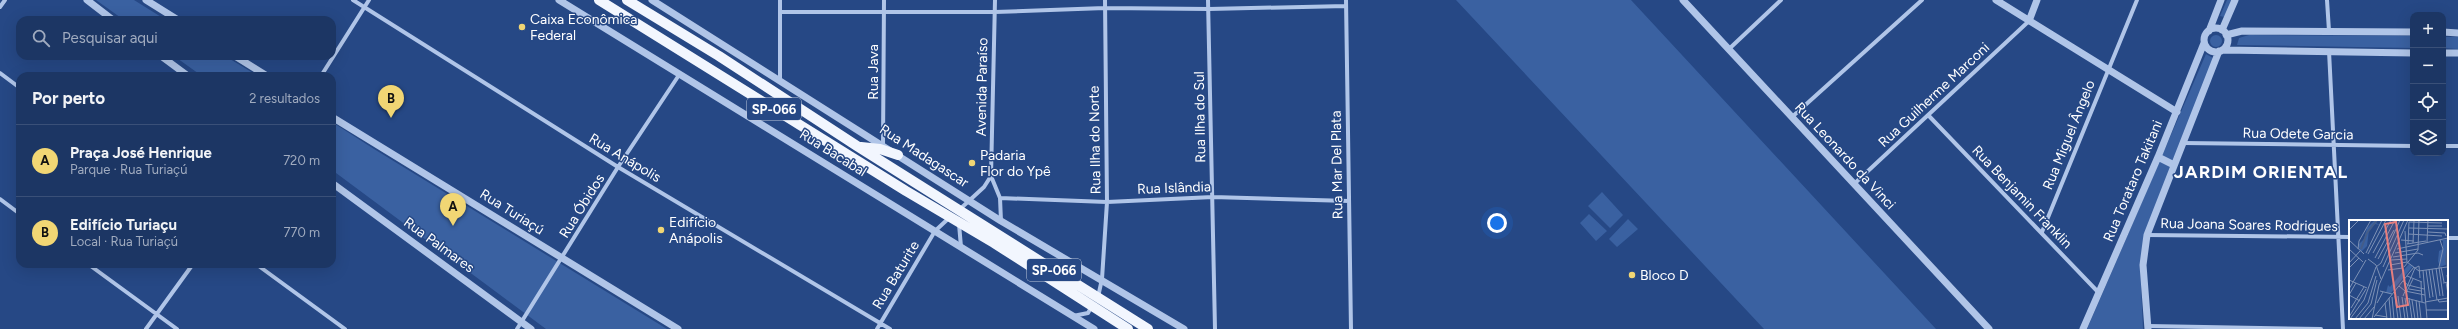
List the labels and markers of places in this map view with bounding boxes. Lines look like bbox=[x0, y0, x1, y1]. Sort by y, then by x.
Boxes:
place label: Caixa Econômica Federal bbox=[530, 11, 637, 44]
marker: Caixa Econômica Federal bbox=[517, 22, 527, 32]
pin: B bbox=[378, 85, 404, 118]
place label: Padaria Flor do Ypê bbox=[980, 147, 1051, 180]
marker: Padaria Flor do Ypê bbox=[967, 158, 977, 168]
pin: A bbox=[440, 193, 466, 226]
place label: Edifício Anápolis bbox=[669, 214, 723, 247]
marker: Edifício Anápolis bbox=[656, 225, 666, 235]
place label: Bloco D bbox=[1640, 267, 1689, 284]
marker: Bloco D bbox=[1627, 270, 1637, 280]

